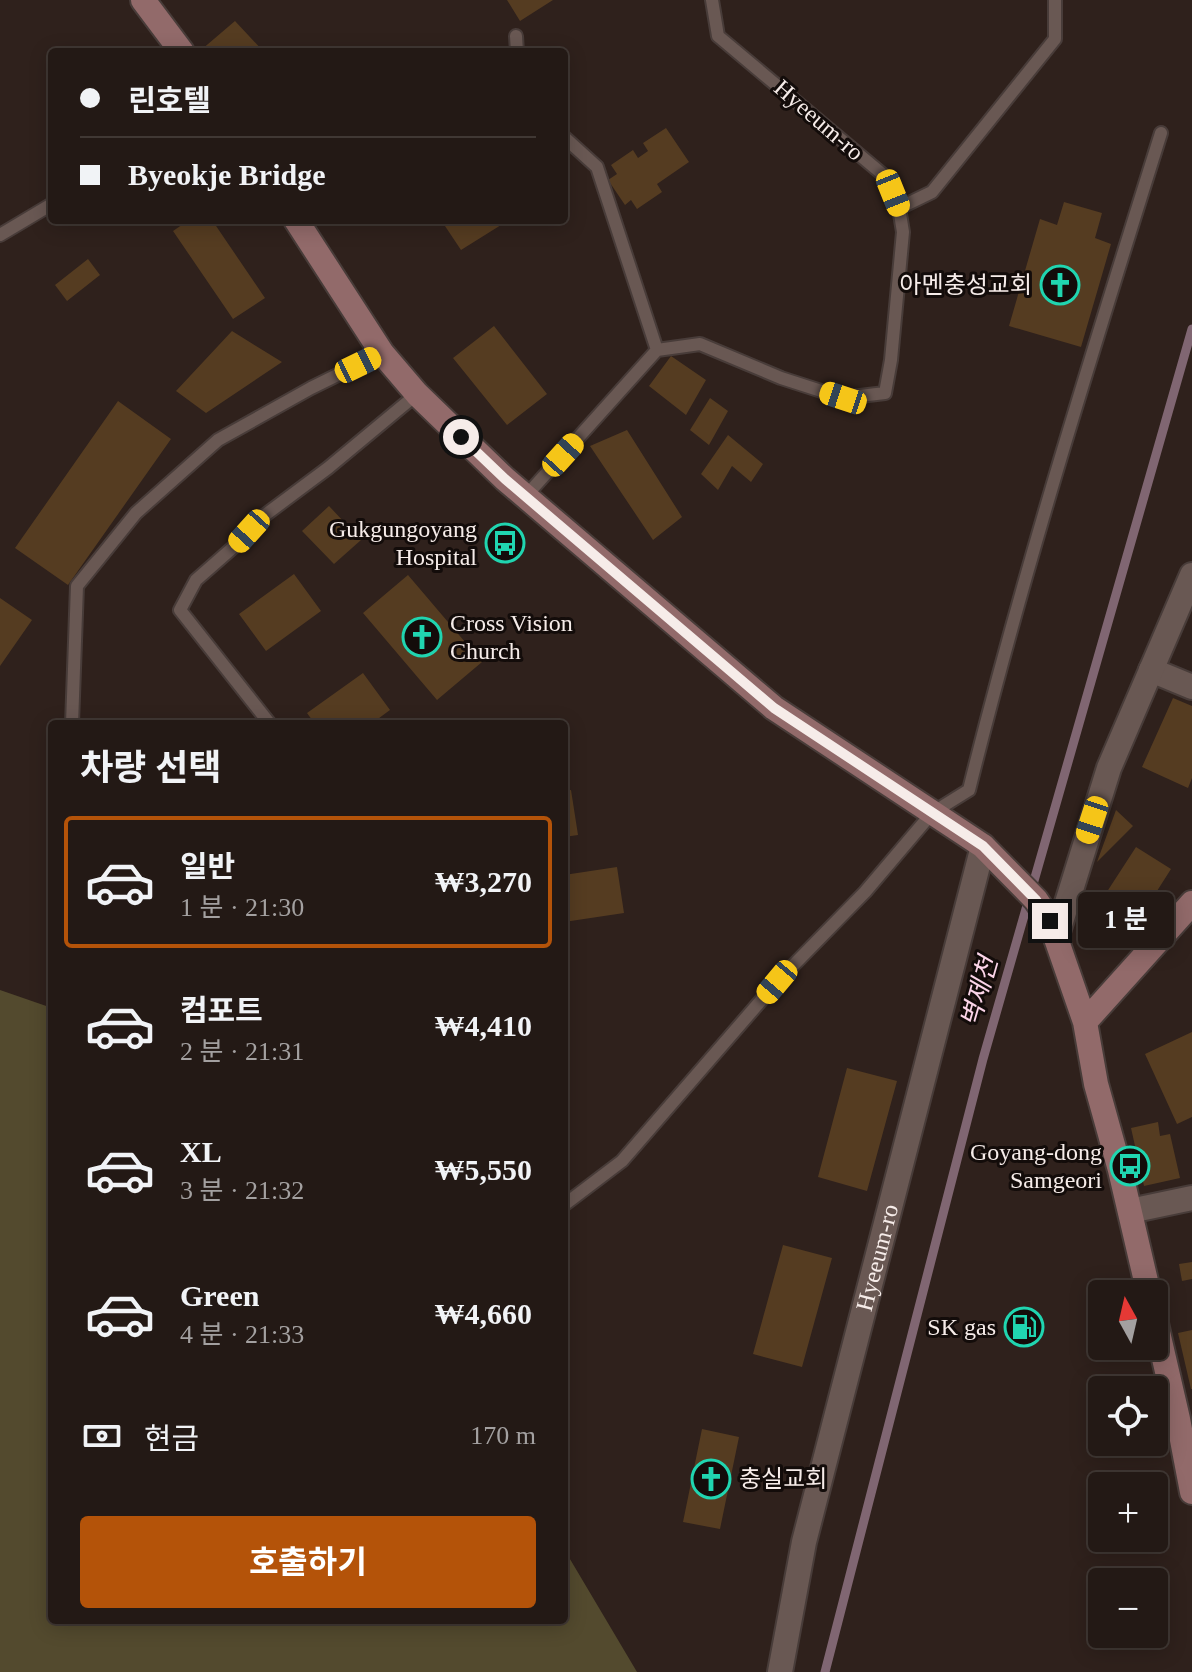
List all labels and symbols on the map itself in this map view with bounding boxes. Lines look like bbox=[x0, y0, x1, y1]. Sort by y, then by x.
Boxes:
street label: Hyeeum-ro bbox=[769, 74, 869, 166]
car bbox=[873, 166, 913, 220]
church icon: 아멘충성교회 bbox=[1039, 264, 1081, 306]
place label: 아멘충성교회 bbox=[900, 272, 1032, 298]
car bbox=[331, 344, 385, 386]
car bbox=[816, 379, 870, 417]
route start bbox=[443, 419, 479, 455]
car bbox=[538, 429, 588, 481]
car bbox=[224, 505, 274, 557]
place label: Gukgungoyang Hospital bbox=[329, 516, 477, 570]
bus stop icon: Gukgungoyang Hospital bbox=[484, 522, 526, 564]
place label: Cross Vision Church bbox=[450, 610, 573, 664]
church icon: Cross Vision Church bbox=[401, 616, 443, 658]
car bbox=[1073, 793, 1111, 847]
callout: 1 분 bbox=[1078, 893, 1174, 949]
route end bbox=[1032, 903, 1068, 939]
water label: 벽제천 bbox=[956, 951, 1004, 1031]
car bbox=[752, 956, 802, 1008]
place label: Goyang-dong Samgeori bbox=[970, 1139, 1102, 1193]
bus stop icon: Goyang-dong Samgeori bbox=[1109, 1145, 1151, 1187]
street label: Hyeeum-ro bbox=[851, 1201, 903, 1314]
north arrow bbox=[1088, 1280, 1168, 1360]
fuel station icon: SK gas bbox=[1003, 1306, 1045, 1348]
place label: SK gas bbox=[927, 1314, 996, 1340]
church icon: 충실교회 bbox=[690, 1458, 732, 1500]
place label: 충실교회 bbox=[739, 1466, 827, 1492]

